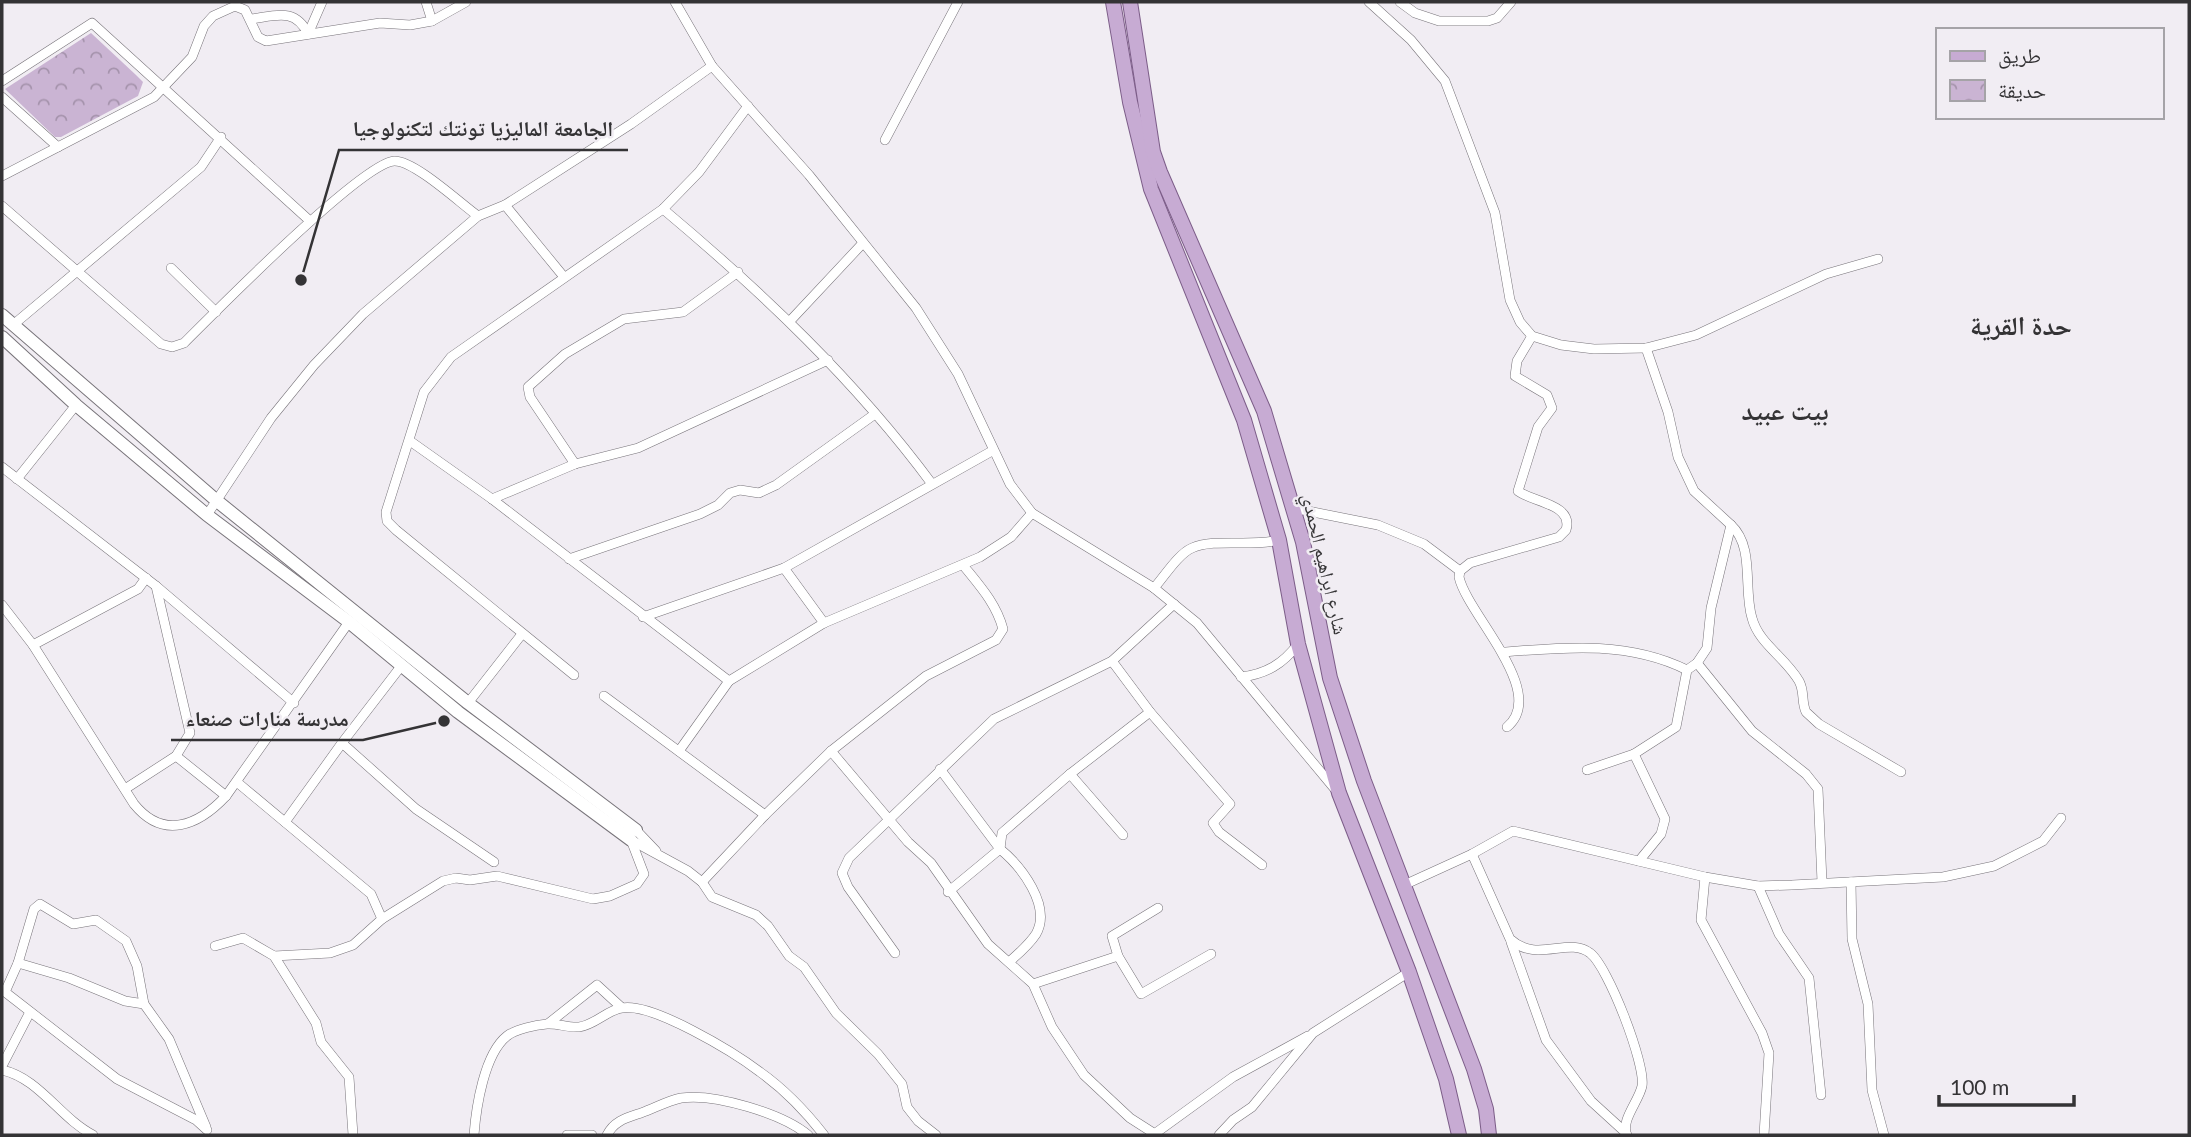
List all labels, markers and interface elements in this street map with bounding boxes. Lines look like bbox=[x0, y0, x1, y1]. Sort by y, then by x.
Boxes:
legend bbox=[1936, 28, 2163, 119]
text: طريق bbox=[1998, 42, 2041, 69]
text: حديقة bbox=[1998, 77, 2046, 102]
callout: الجامعة الماليزيا تونتك لتكنولوجيا bbox=[339, 108, 628, 150]
text: الجامعة الماليزيا تونتك لتكنولوجيا bbox=[353, 115, 613, 141]
district label: حدة القرية bbox=[1970, 309, 2072, 341]
district label: بيت عبيد bbox=[1741, 394, 1829, 426]
street label: شارع ابراهيم الحمدي bbox=[1293, 491, 1353, 638]
callout: مدرسة منارات صنعاء bbox=[171, 698, 363, 740]
text: مدرسة منارات صنعاء bbox=[185, 705, 349, 730]
scale bar bbox=[1939, 1064, 2074, 1108]
text: 100 m bbox=[1950, 1074, 2009, 1099]

